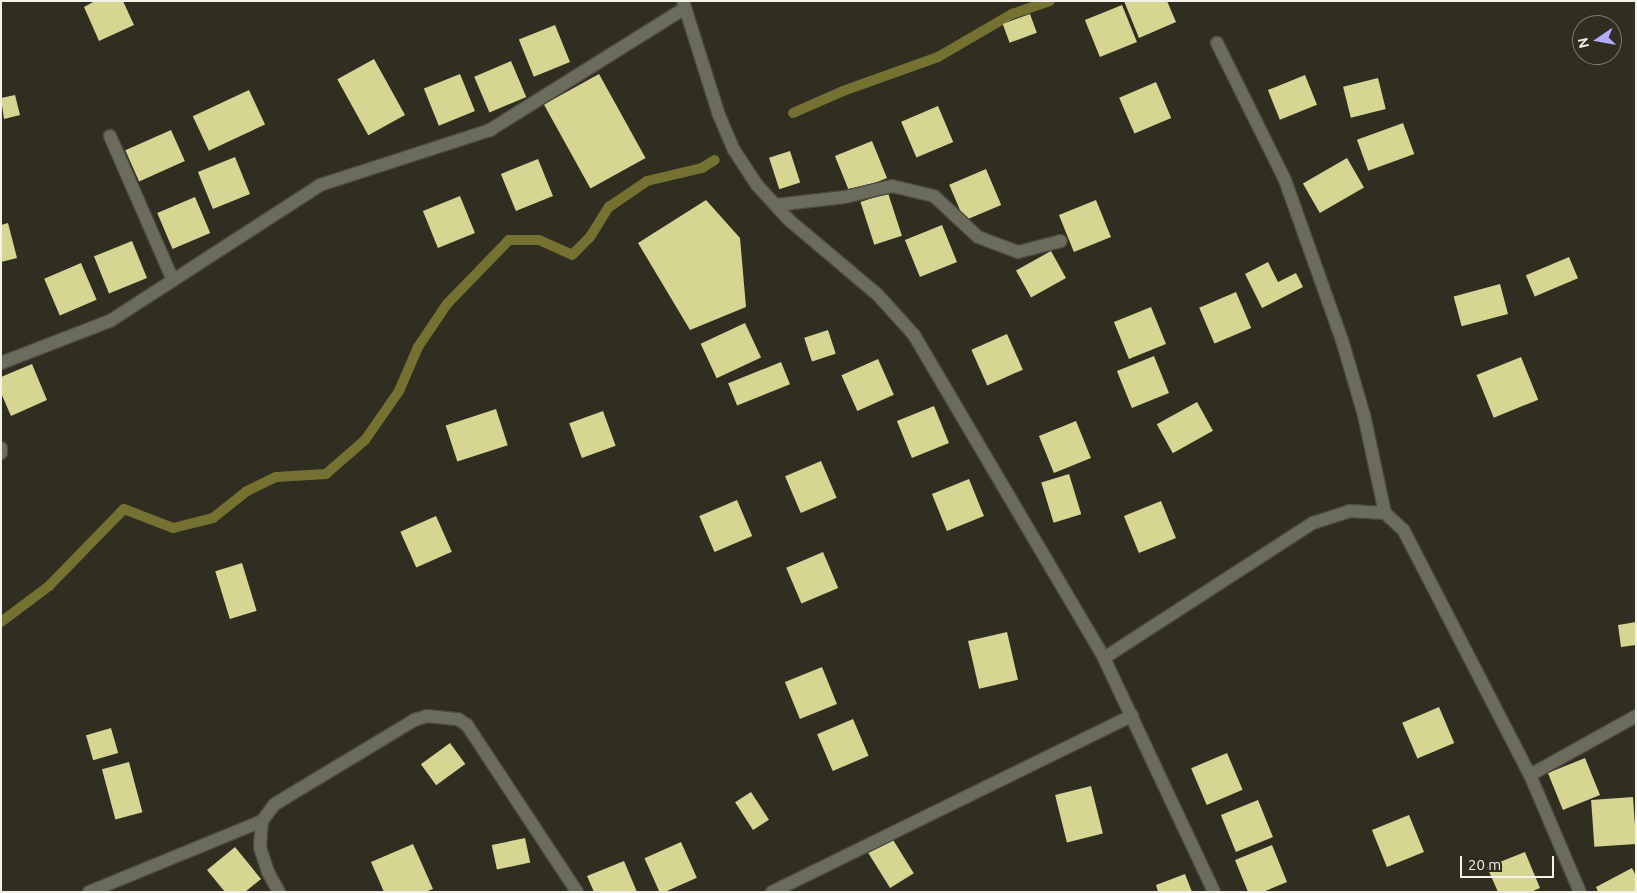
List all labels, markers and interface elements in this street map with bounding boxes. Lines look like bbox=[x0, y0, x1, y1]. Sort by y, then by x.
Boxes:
north arrow bbox=[1572, 15, 1622, 65]
text: N bbox=[1574, 36, 1592, 50]
scale bar bbox=[1462, 846, 1556, 878]
text: 20 m bbox=[1468, 856, 1501, 873]

